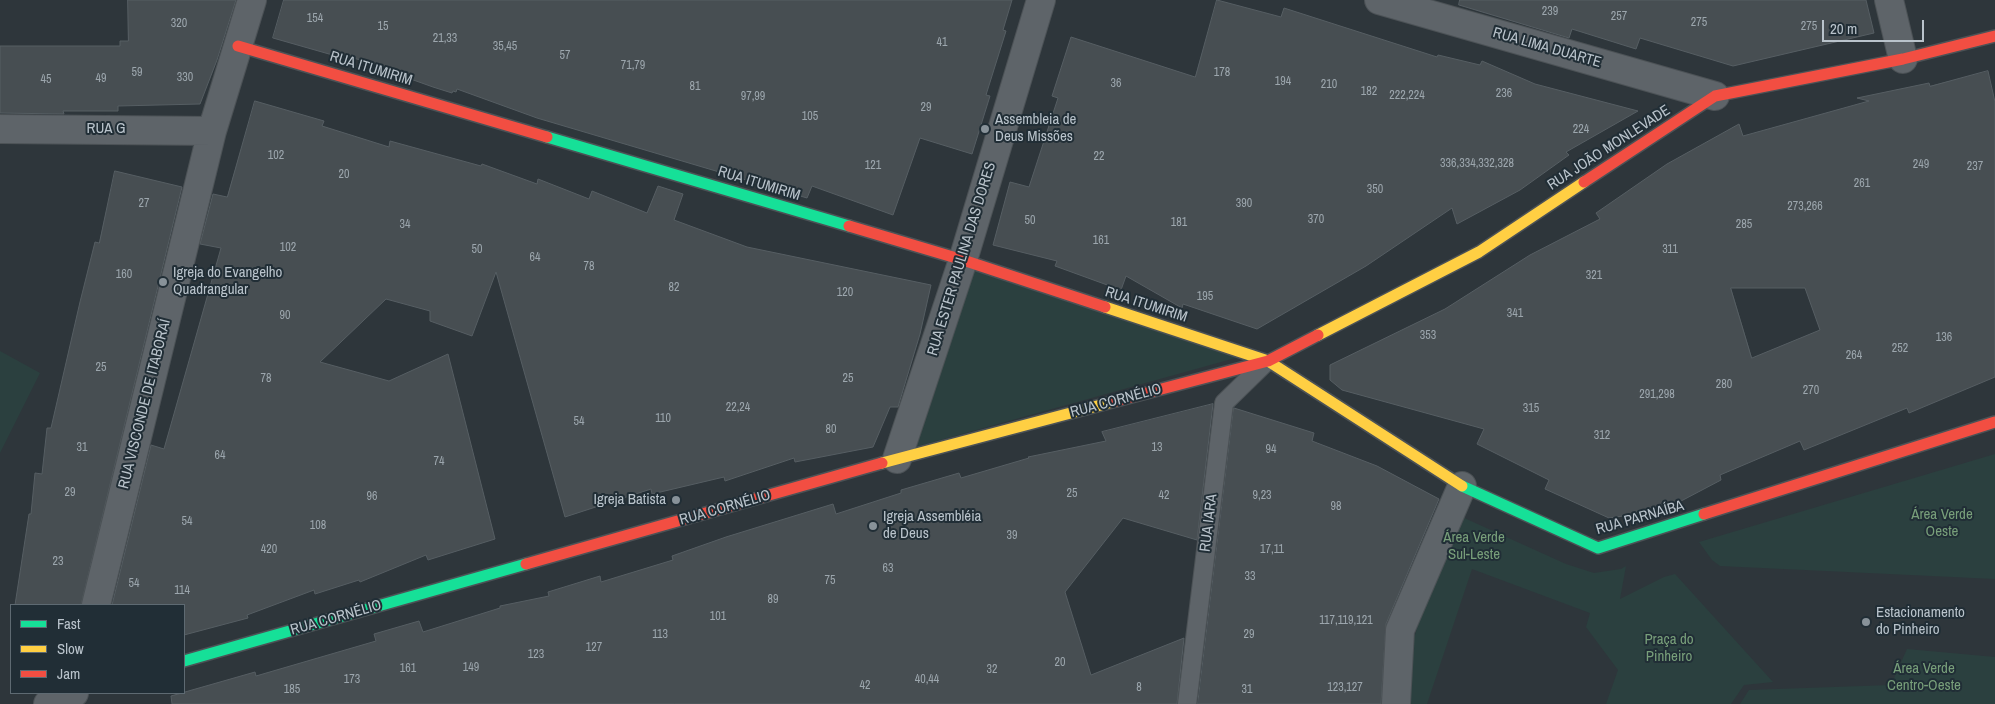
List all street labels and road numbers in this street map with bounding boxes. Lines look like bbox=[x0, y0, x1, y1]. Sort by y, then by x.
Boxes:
street label: RUA LIMA DUARTE bbox=[1491, 24, 1603, 72]
street label: RUA ITUMIRIM bbox=[328, 48, 414, 90]
street label: RUA JOÃO MONLEVADE bbox=[1544, 102, 1674, 194]
street label: RUA G bbox=[87, 120, 125, 138]
street label: RUA ESTER PAULINA DAS DORES bbox=[924, 160, 1000, 358]
street label: RUA ITUMIRIM bbox=[716, 163, 802, 205]
street label: RUA ITUMIRIM bbox=[1103, 283, 1189, 327]
street label: RUA VISCONDE DE ITABORAÍ bbox=[115, 317, 175, 491]
street label: RUA CORNÉLIO bbox=[1068, 380, 1164, 422]
street label: RUA CORNÉLIO bbox=[678, 486, 772, 530]
street label: RUA IARA bbox=[1197, 493, 1221, 553]
street label: RUA PARNAÍBA bbox=[1594, 497, 1686, 539]
street label: RUA CORNÉLIO bbox=[289, 596, 383, 640]

